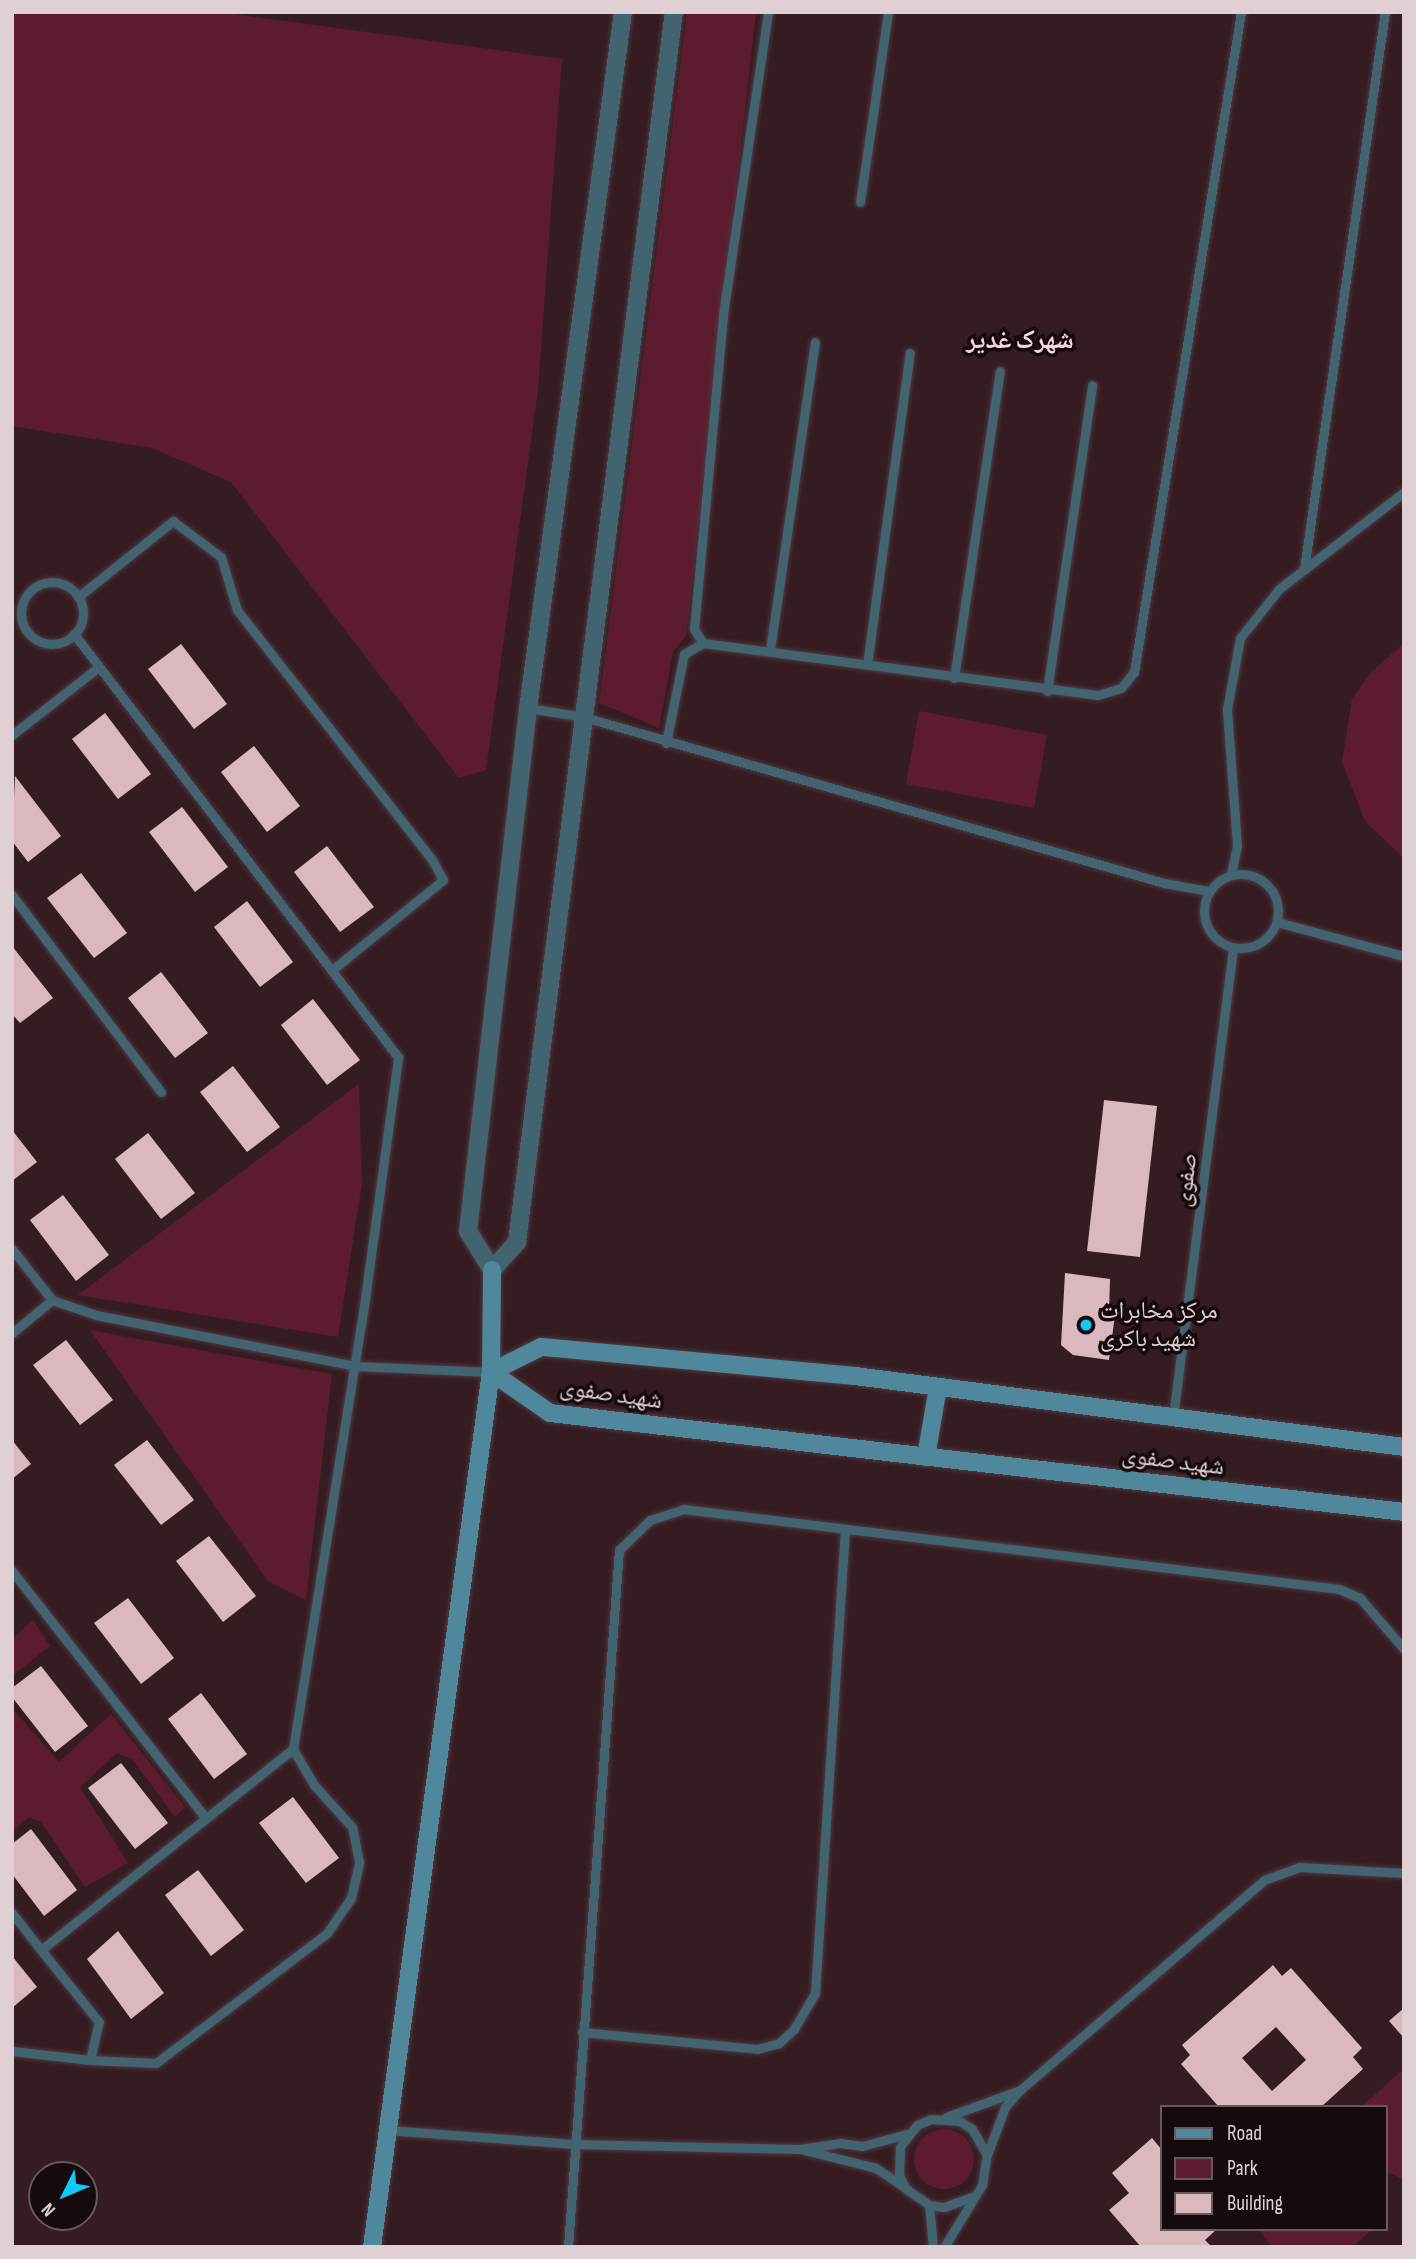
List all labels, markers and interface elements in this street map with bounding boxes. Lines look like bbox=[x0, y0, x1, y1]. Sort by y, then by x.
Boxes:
district label: شهرک غدیر bbox=[966, 325, 1074, 357]
street label: صفوی bbox=[1168, 1151, 1204, 1209]
place label: مرکز مخابرات شهید باکری bbox=[1100, 1297, 1218, 1353]
marker: مرکز مخابرات شهید باکری bbox=[1078, 1317, 1094, 1333]
street label: شهید صفوی bbox=[558, 1373, 664, 1415]
street label: شهید صفوی bbox=[1120, 1440, 1226, 1482]
legend bbox=[1160, 2105, 1388, 2231]
text: Road bbox=[1227, 2121, 1262, 2146]
text: Park bbox=[1227, 2156, 1258, 2181]
north arrow bbox=[28, 2161, 98, 2231]
text: Building bbox=[1227, 2191, 1283, 2216]
text: N bbox=[37, 2198, 61, 2221]

